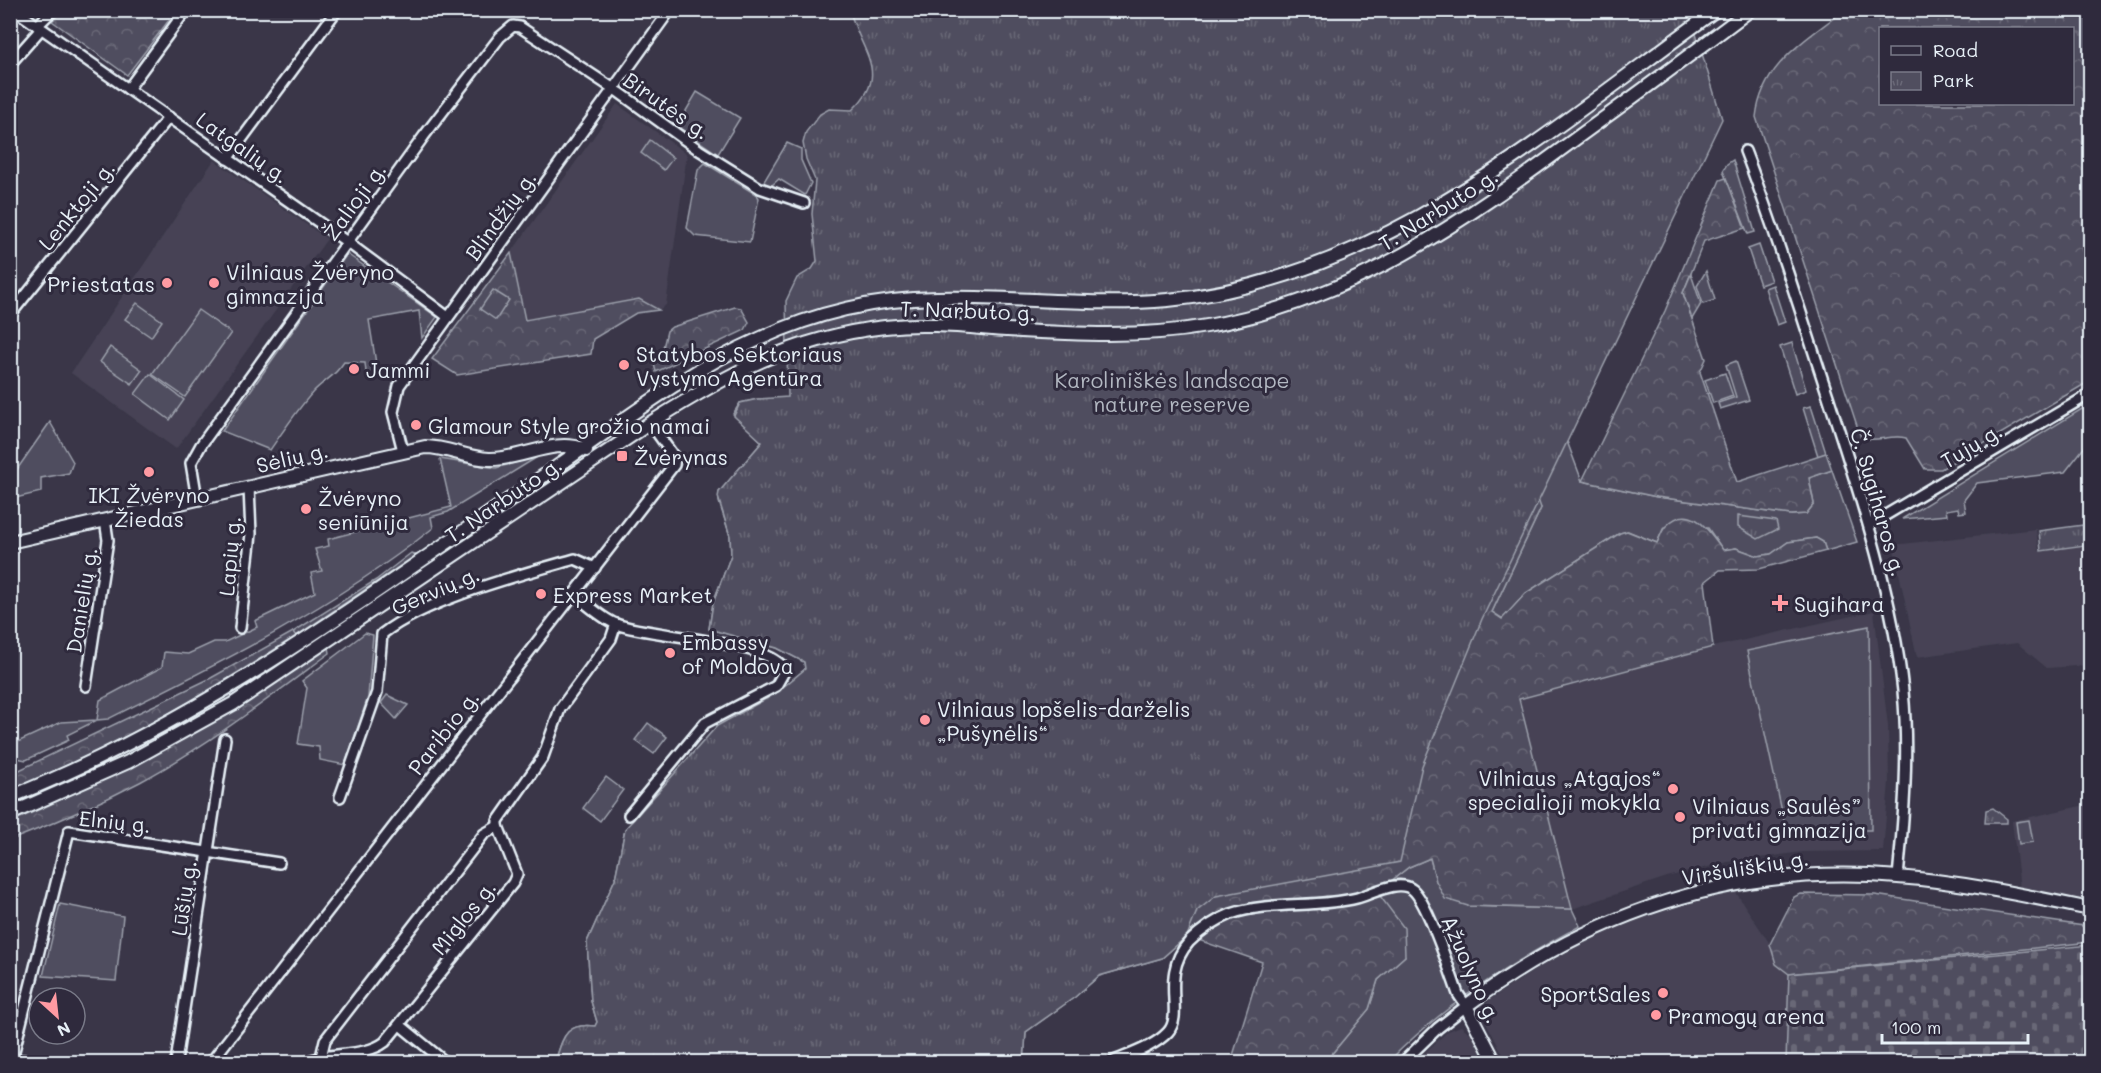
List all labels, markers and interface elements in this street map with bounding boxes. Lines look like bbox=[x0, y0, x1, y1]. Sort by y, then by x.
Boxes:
legend bbox=[1879, 27, 2074, 105]
text: Road bbox=[1933, 38, 1978, 62]
street label: Birutės g. bbox=[619, 65, 715, 145]
text: Park bbox=[1933, 68, 1974, 92]
street label: Latgalių g. bbox=[191, 105, 295, 189]
street label: Lenktoji g. bbox=[32, 155, 120, 255]
street label: Žalioji g. bbox=[317, 157, 391, 245]
street label: T. Narbuto g. bbox=[1373, 162, 1503, 256]
street label: Blindžių g. bbox=[458, 165, 542, 265]
place label: Vilniaus Žvėryno gimnazija bbox=[226, 258, 394, 309]
place label: Priestatas bbox=[47, 270, 155, 297]
marker: Priestatas bbox=[160, 276, 174, 290]
marker: Vilniaus Žvėryno gimnazija bbox=[207, 276, 221, 290]
street label: T. Narbuto g. bbox=[900, 294, 1036, 326]
place label: Statybos Sektoriaus Vystymo Agentūra bbox=[636, 340, 843, 391]
place label: Jammi bbox=[366, 356, 431, 383]
marker: Statybos Sektoriaus Vystymo Agentūra bbox=[617, 358, 631, 372]
marker: Jammi bbox=[347, 362, 361, 376]
park label: Karoliniškės landscape nature reserve bbox=[1054, 366, 1290, 417]
place label: Glamour Style grožio namai bbox=[428, 412, 710, 439]
street label: Tujų g. bbox=[1935, 416, 2007, 474]
marker: Glamour Style grožio namai bbox=[409, 418, 423, 432]
street label: Č. Sugiharos g. bbox=[1845, 425, 1913, 579]
street label: Sėlių g. bbox=[253, 436, 331, 478]
place label: Žvėrynas bbox=[634, 443, 728, 470]
marker: Žvėrynas bbox=[615, 449, 629, 463]
street label: T. Narbuto g. bbox=[439, 450, 567, 548]
marker: IKI Žvėryno Žiedas bbox=[142, 465, 156, 479]
place label: IKI Žvėryno Žiedas bbox=[88, 481, 210, 532]
place label: Žvėryno seniūnija bbox=[318, 484, 409, 535]
marker: Žvėryno seniūnija bbox=[299, 502, 313, 516]
street label: Lapių g. bbox=[212, 515, 246, 597]
street label: Danielių g. bbox=[59, 545, 103, 655]
street label: Gervių g. bbox=[387, 559, 483, 621]
place label: Express Market bbox=[553, 581, 713, 608]
marker: Express Market bbox=[534, 587, 548, 601]
place label: Sugihara bbox=[1794, 590, 1884, 617]
marker: Sugihara bbox=[1771, 594, 1789, 612]
place label: Embassy of Moldova bbox=[682, 628, 794, 679]
marker: Embassy of Moldova bbox=[663, 646, 677, 660]
street label: Paribio g. bbox=[401, 684, 485, 780]
place label: Vilniaus lopšelis-darželis „Pušynėlis“ bbox=[937, 695, 1190, 746]
marker: Vilniaus lopšelis-darželis „Pušynėlis“ bbox=[918, 713, 932, 727]
place label: Vilniaus „Atgajos“ specialioji mokykla bbox=[1468, 764, 1661, 815]
marker: Vilniaus „Atgajos“ specialioji mokykla bbox=[1666, 782, 1680, 796]
place label: Vilniaus „Saulės” privati gimnazija bbox=[1692, 792, 1867, 843]
street label: Elnių g. bbox=[78, 804, 152, 838]
marker: Vilniaus „Saulės” privati gimnazija bbox=[1673, 810, 1687, 824]
street label: Viršuliškių g. bbox=[1680, 844, 1810, 890]
street label: Lūšių g. bbox=[164, 859, 202, 937]
street label: Miglos g. bbox=[425, 874, 501, 960]
street label: Ąžuolyno g. bbox=[1436, 911, 1508, 1027]
place label: SportSales bbox=[1541, 980, 1651, 1007]
north arrow bbox=[27, 986, 87, 1046]
marker: SportSales bbox=[1656, 986, 1670, 1000]
place label: Pramogų arena bbox=[1668, 1002, 1825, 1029]
scale bar bbox=[1882, 1007, 2028, 1045]
marker: Pramogų arena bbox=[1649, 1008, 1663, 1022]
text: 100 m bbox=[1891, 1015, 1941, 1039]
text: N bbox=[54, 1018, 74, 1042]

